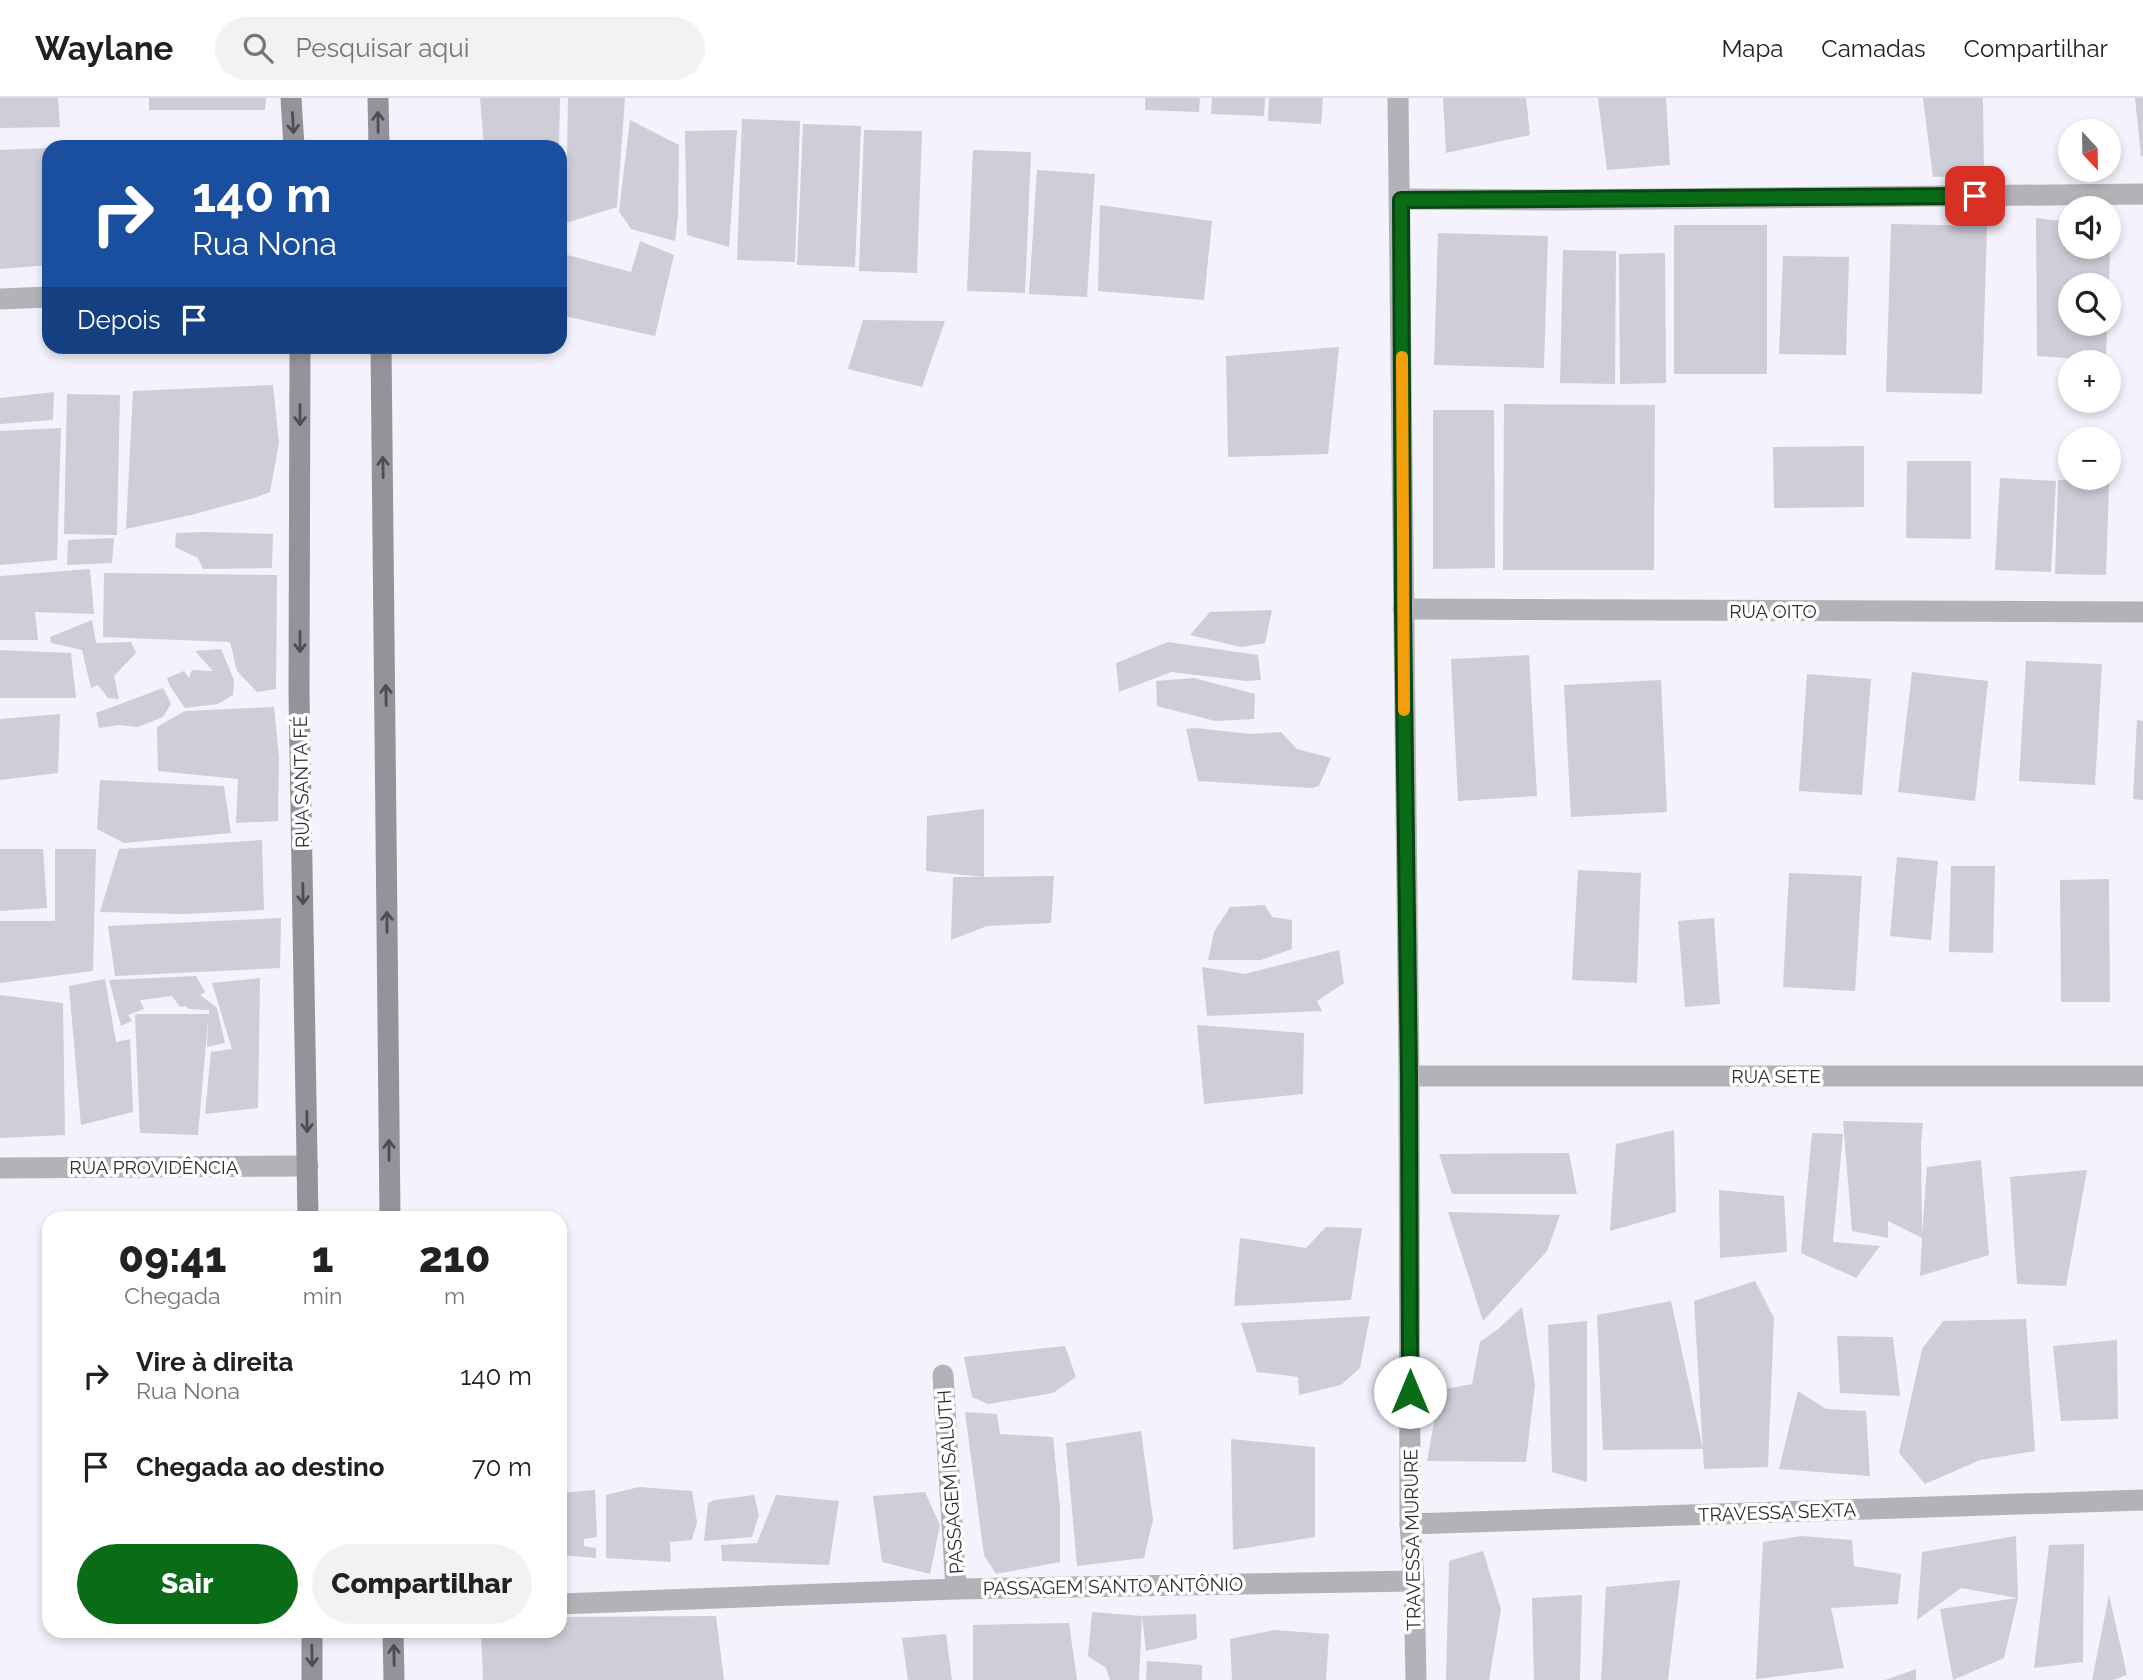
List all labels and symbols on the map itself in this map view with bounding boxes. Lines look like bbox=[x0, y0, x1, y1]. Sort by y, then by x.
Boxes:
one-way arrow bbox=[286, 111, 299, 134]
one-way arrow bbox=[372, 111, 385, 134]
north arrow bbox=[2058, 119, 2121, 182]
pin bbox=[1945, 166, 2005, 226]
one-way arrow bbox=[293, 403, 307, 426]
one-way arrow bbox=[376, 456, 390, 479]
street label: RUA OITO bbox=[1729, 600, 1817, 622]
one-way arrow bbox=[293, 630, 307, 653]
one-way arrow bbox=[379, 684, 392, 707]
street label: RUA SANTA FÉ bbox=[289, 716, 313, 848]
one-way arrow bbox=[296, 882, 310, 905]
one-way arrow bbox=[381, 911, 394, 934]
street label: RUA SETE bbox=[1731, 1065, 1821, 1087]
one-way arrow bbox=[300, 1110, 314, 1133]
one-way arrow bbox=[382, 1139, 396, 1162]
street label: RUA PROVIDÊNCIA bbox=[69, 1156, 239, 1178]
position arrow bbox=[1373, 1355, 1447, 1429]
street label: PASSAGEM ISALUTH bbox=[933, 1389, 967, 1575]
street label: TRAVESSA MURURE bbox=[1399, 1449, 1425, 1631]
street label: TRAVESSA SEXTA bbox=[1698, 1498, 1857, 1526]
street label: PASSAGEM SANTO ANTÔNIO bbox=[983, 1573, 1243, 1599]
one-way arrow bbox=[305, 1644, 319, 1667]
one-way arrow bbox=[387, 1644, 401, 1667]

